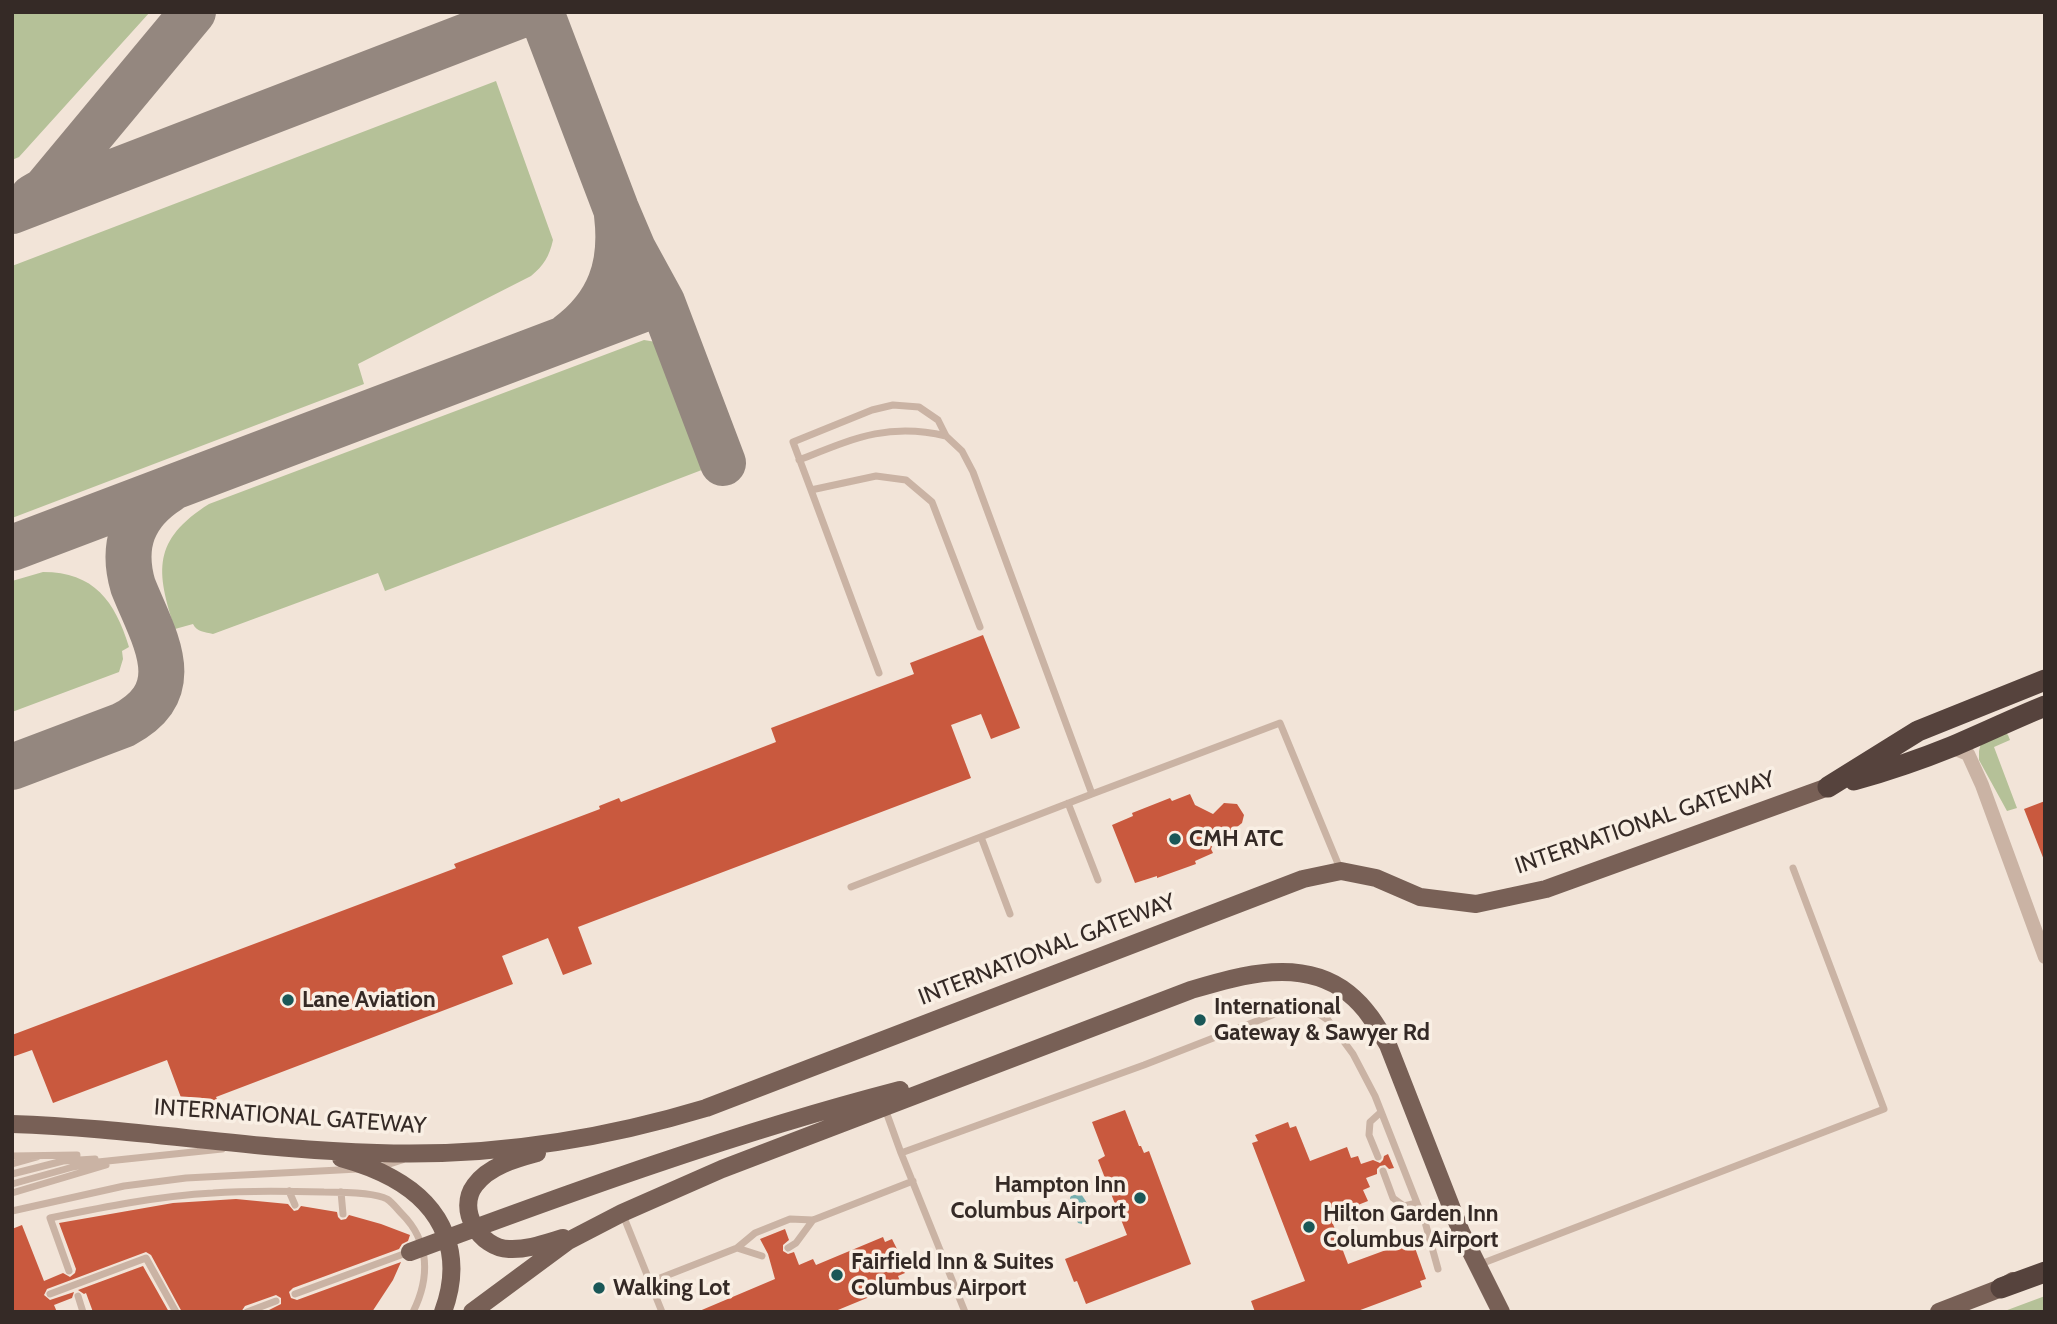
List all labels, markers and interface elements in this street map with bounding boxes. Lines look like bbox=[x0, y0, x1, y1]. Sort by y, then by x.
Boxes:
street label: INTERNATIONAL GATEWAY bbox=[1511, 766, 1779, 880]
place label: CMH ATC bbox=[1189, 825, 1284, 853]
marker: CMH ATC bbox=[1167, 831, 1183, 847]
street label: INTERNATIONAL GATEWAY bbox=[915, 888, 1179, 1012]
place label: Lane Aviation bbox=[302, 986, 436, 1014]
marker: Lane Aviation bbox=[280, 992, 296, 1008]
place label: International Gateway & Sawyer Rd bbox=[1214, 993, 1430, 1047]
marker: International Gateway & Sawyer Rd bbox=[1192, 1012, 1208, 1028]
street label: INTERNATIONAL GATEWAY bbox=[153, 1094, 427, 1140]
place label: Hampton Inn Columbus Airport bbox=[951, 1171, 1126, 1225]
marker: Hampton Inn Columbus Airport bbox=[1132, 1190, 1148, 1206]
place label: Hilton Garden Inn Columbus Airport bbox=[1323, 1200, 1499, 1254]
marker: Hilton Garden Inn Columbus Airport bbox=[1301, 1219, 1317, 1235]
place label: Fairfield Inn & Suites Columbus Airport bbox=[851, 1248, 1054, 1302]
marker: Fairfield Inn & Suites Columbus Airport bbox=[829, 1267, 845, 1283]
place label: Walking Lot bbox=[613, 1274, 730, 1302]
marker: Walking Lot bbox=[591, 1280, 607, 1296]

